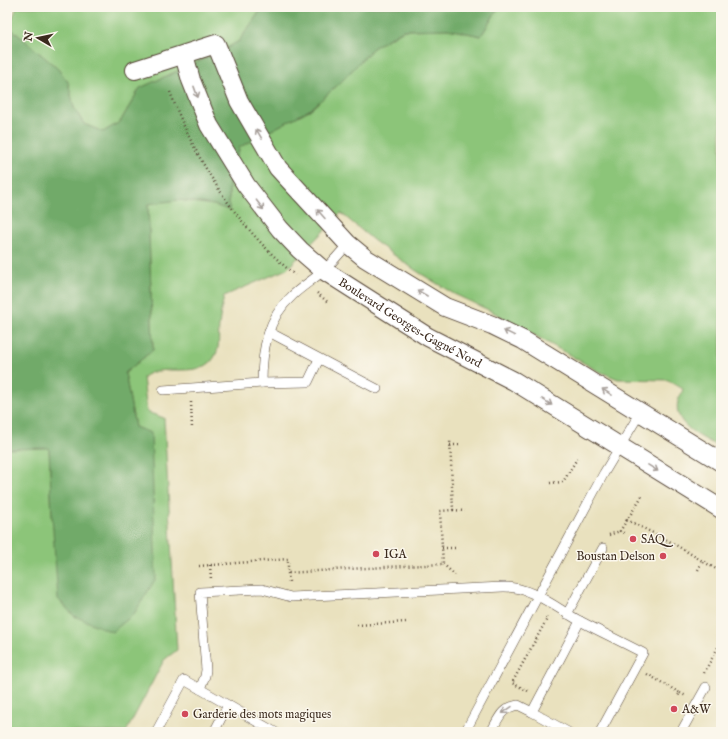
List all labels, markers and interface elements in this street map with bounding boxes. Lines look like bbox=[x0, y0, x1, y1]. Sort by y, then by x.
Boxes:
north arrow bbox=[18, 18, 58, 58]
text: N bbox=[21, 30, 37, 43]
one-way arrow bbox=[192, 86, 200, 98]
one-way arrow bbox=[254, 128, 262, 140]
one-way arrow bbox=[256, 199, 264, 210]
one-way arrow bbox=[316, 209, 325, 219]
street label: Boulevard Georges-Gagné Nord bbox=[336, 274, 485, 371]
one-way arrow bbox=[417, 289, 429, 297]
one-way arrow bbox=[503, 329, 515, 336]
one-way arrow bbox=[601, 387, 613, 395]
one-way arrow bbox=[541, 398, 552, 406]
one-way arrow bbox=[647, 464, 659, 472]
place label: SAQ bbox=[641, 532, 674, 547]
marker: SAQ bbox=[628, 534, 638, 544]
place label: IGA bbox=[384, 547, 407, 562]
marker: IGA bbox=[371, 549, 381, 559]
place label: Boustan Delson bbox=[576, 549, 656, 564]
marker: Boustan Delson bbox=[658, 551, 668, 561]
place label: A&W bbox=[681, 702, 711, 717]
marker: A&W bbox=[669, 704, 679, 714]
one-way arrow bbox=[502, 706, 513, 714]
place label: Garderie des mots magiques bbox=[193, 707, 331, 723]
marker: Garderie des mots magiques bbox=[180, 709, 190, 719]

